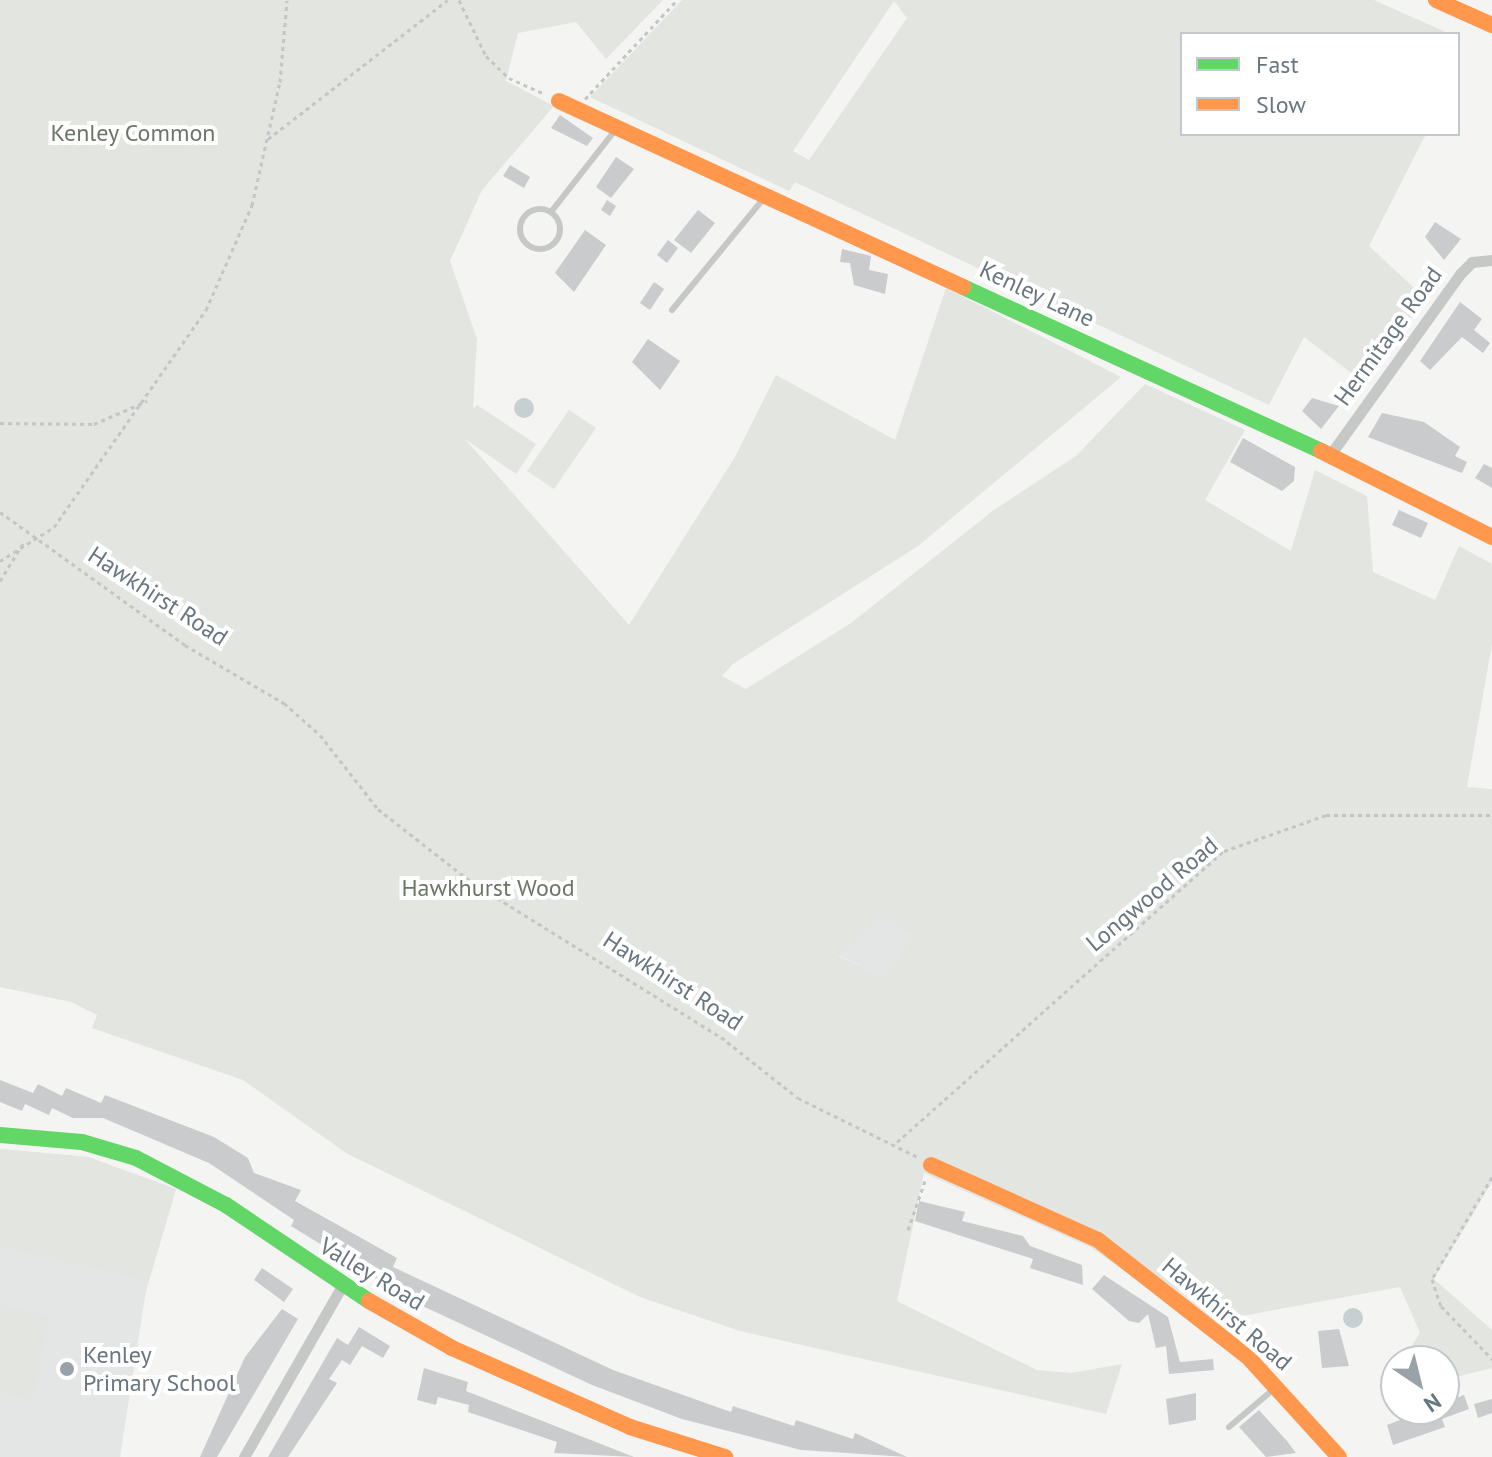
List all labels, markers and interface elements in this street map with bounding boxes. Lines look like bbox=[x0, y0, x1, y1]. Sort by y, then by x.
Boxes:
legend bbox=[1180, 32, 1460, 136]
text: Fast bbox=[1256, 49, 1299, 80]
text: Slow bbox=[1256, 89, 1306, 120]
park label: Kenley Common bbox=[50, 119, 216, 147]
street label: Kenley Lane bbox=[975, 255, 1099, 333]
street label: Hermitage Road bbox=[1328, 261, 1448, 411]
street label: Hawkhirst Road bbox=[83, 540, 233, 652]
street label: Longwood Road bbox=[1080, 831, 1224, 957]
park label: Hawkhurst Wood bbox=[401, 874, 575, 902]
street label: Hawkhirst Road bbox=[598, 925, 748, 1037]
street label: Valley Road bbox=[314, 1231, 430, 1317]
street label: Hawkhirst Road bbox=[1156, 1251, 1298, 1377]
place label: Kenley Primary School bbox=[83, 1341, 237, 1397]
north arrow bbox=[1380, 1345, 1460, 1425]
marker: Kenley Primary School bbox=[58, 1360, 76, 1378]
text: N bbox=[1419, 1387, 1447, 1419]

